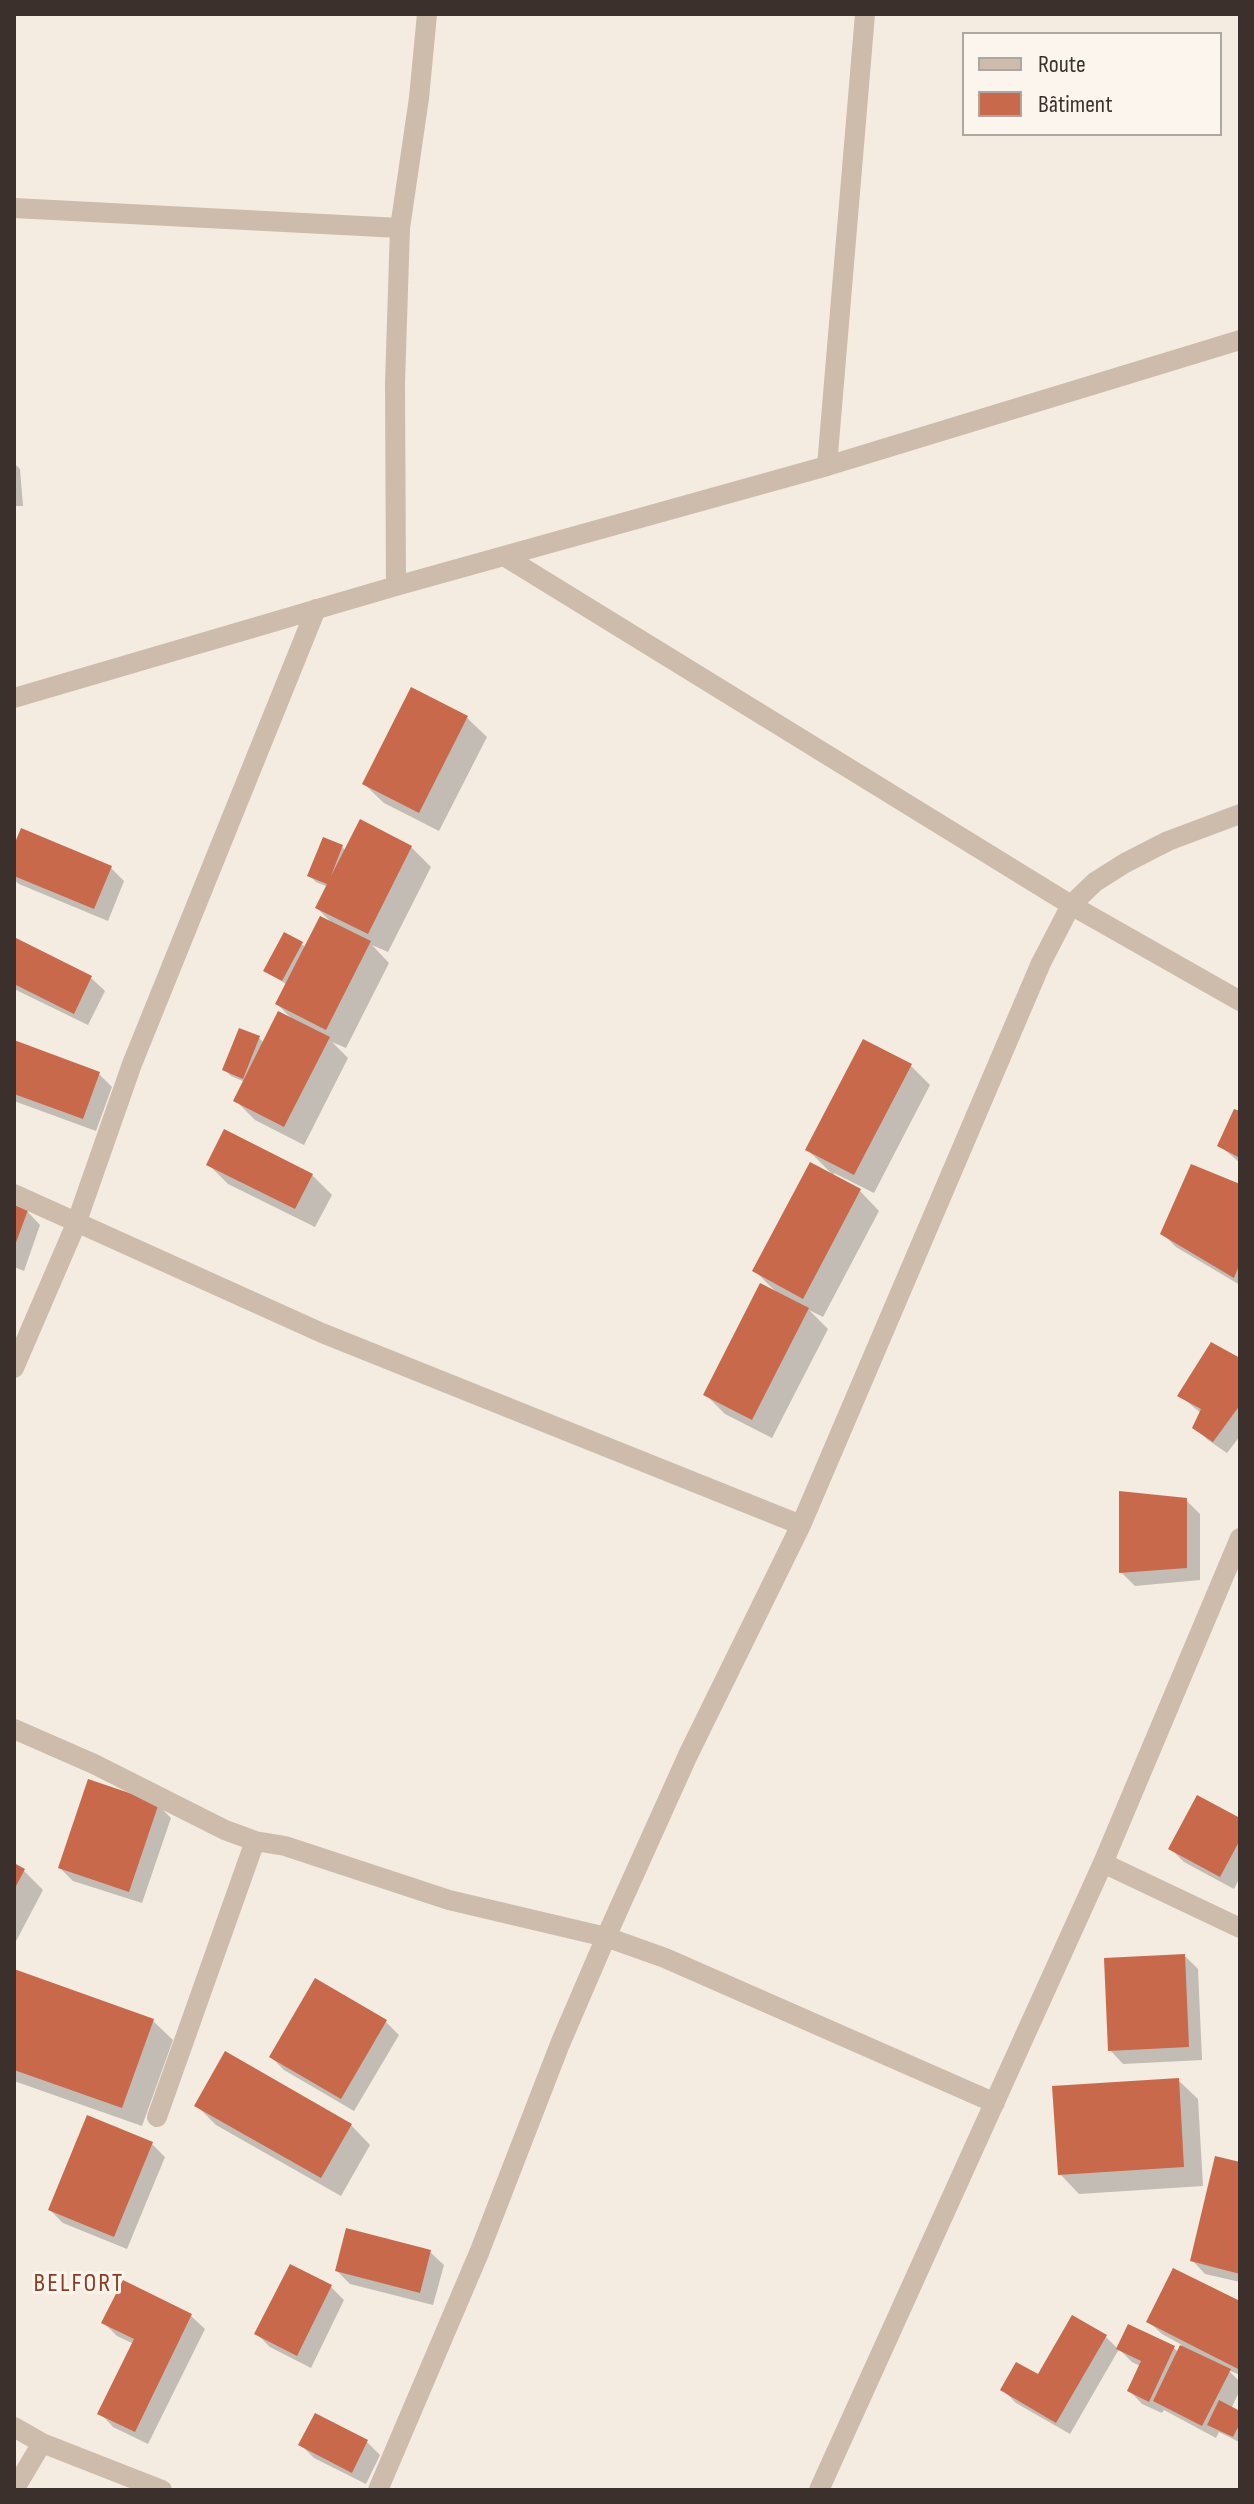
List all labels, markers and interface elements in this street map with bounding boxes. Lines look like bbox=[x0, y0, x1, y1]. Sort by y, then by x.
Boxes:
legend bbox=[962, 32, 1222, 136]
text: Route bbox=[1038, 50, 1086, 79]
text: Bâtiment bbox=[1038, 90, 1113, 119]
district label: BELFORT bbox=[34, 2268, 124, 2300]

